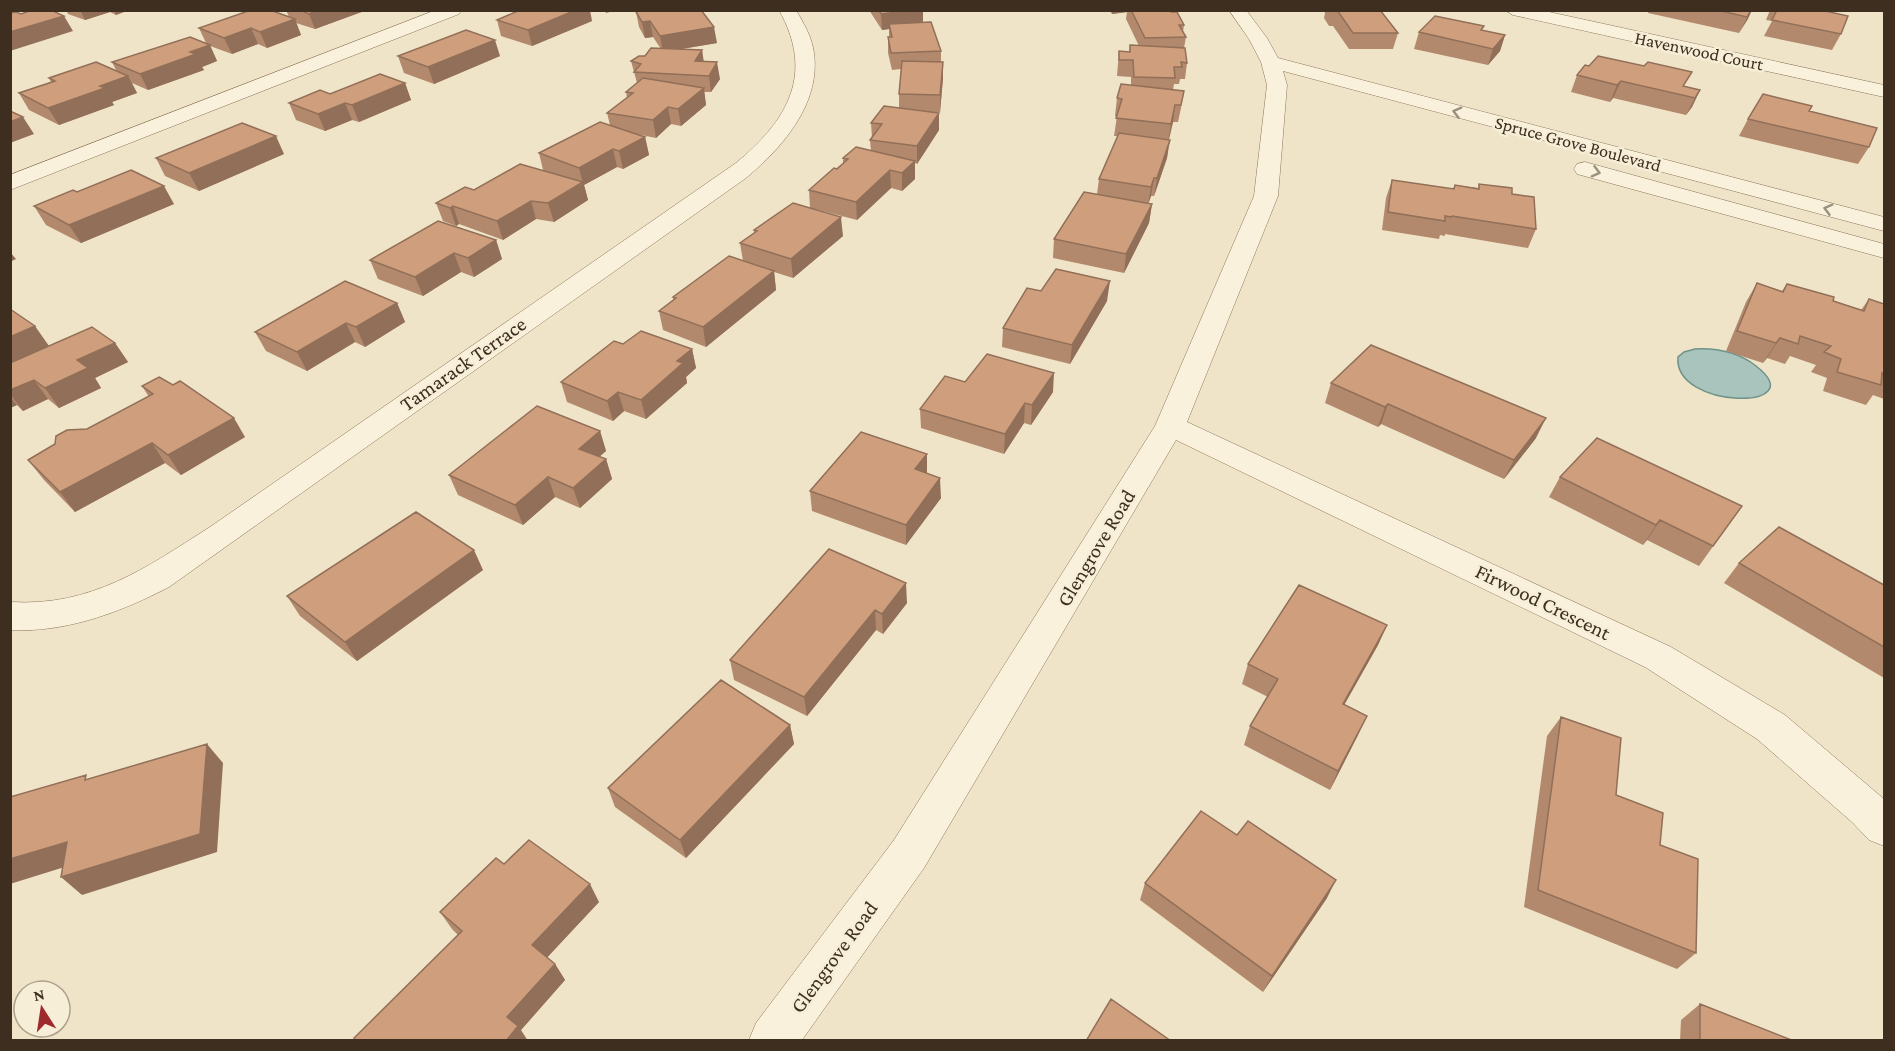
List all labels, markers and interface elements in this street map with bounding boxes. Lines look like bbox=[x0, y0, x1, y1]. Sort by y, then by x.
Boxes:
street label: Havenwood Court bbox=[1633, 28, 1766, 75]
one-way arrow bbox=[1452, 106, 1462, 119]
street label: Spruce Grove Boulevard bbox=[1493, 112, 1664, 176]
one-way arrow bbox=[1591, 165, 1601, 177]
one-way arrow bbox=[1823, 204, 1833, 217]
street label: Tamarack Terrace bbox=[395, 312, 531, 416]
street label: Glengrove Road bbox=[1052, 485, 1140, 611]
street label: Firwood Crescent bbox=[1472, 559, 1615, 646]
street label: Glengrove Road bbox=[785, 897, 883, 1017]
north arrow bbox=[12, 979, 72, 1039]
text: N bbox=[32, 985, 46, 1004]

